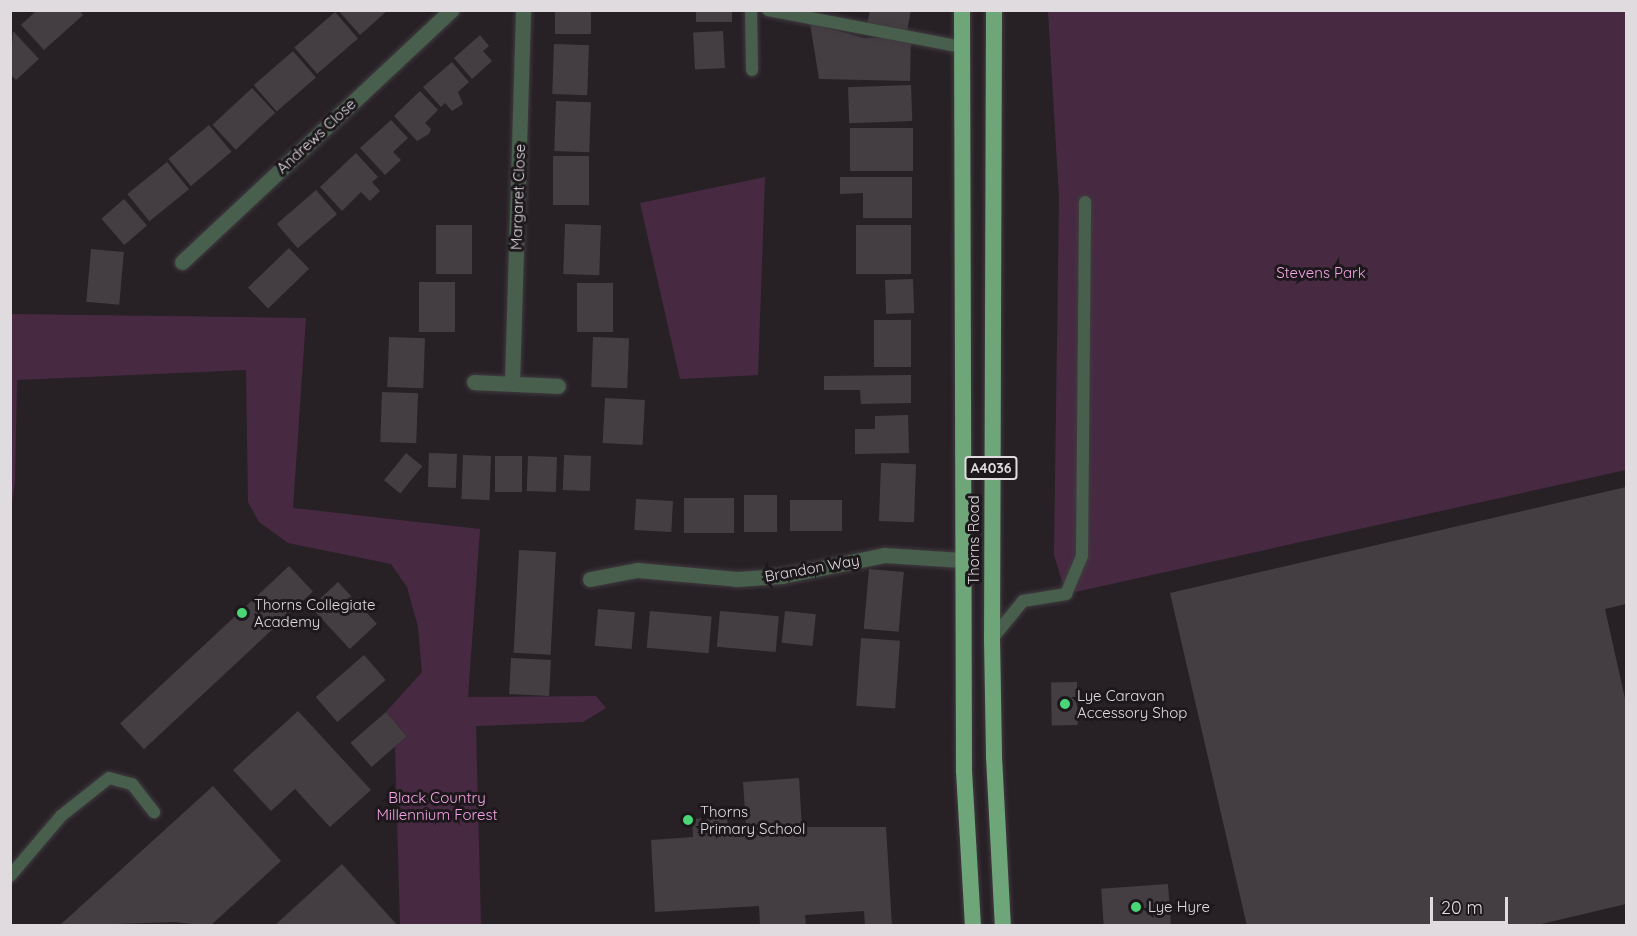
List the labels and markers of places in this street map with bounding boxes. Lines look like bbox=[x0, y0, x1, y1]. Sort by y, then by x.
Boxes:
place label: Thorns Collegiate Academy bbox=[254, 595, 375, 630]
marker: Thorns Collegiate Academy bbox=[235, 606, 249, 620]
place label: Lye Caravan Accessory Shop bbox=[1077, 686, 1187, 721]
marker: Lye Caravan Accessory Shop bbox=[1058, 697, 1072, 711]
place label: Thorns Primary School bbox=[700, 802, 805, 837]
marker: Thorns Primary School bbox=[681, 813, 695, 827]
place label: Lye Hyre bbox=[1148, 898, 1210, 916]
marker: Lye Hyre bbox=[1129, 900, 1143, 914]

